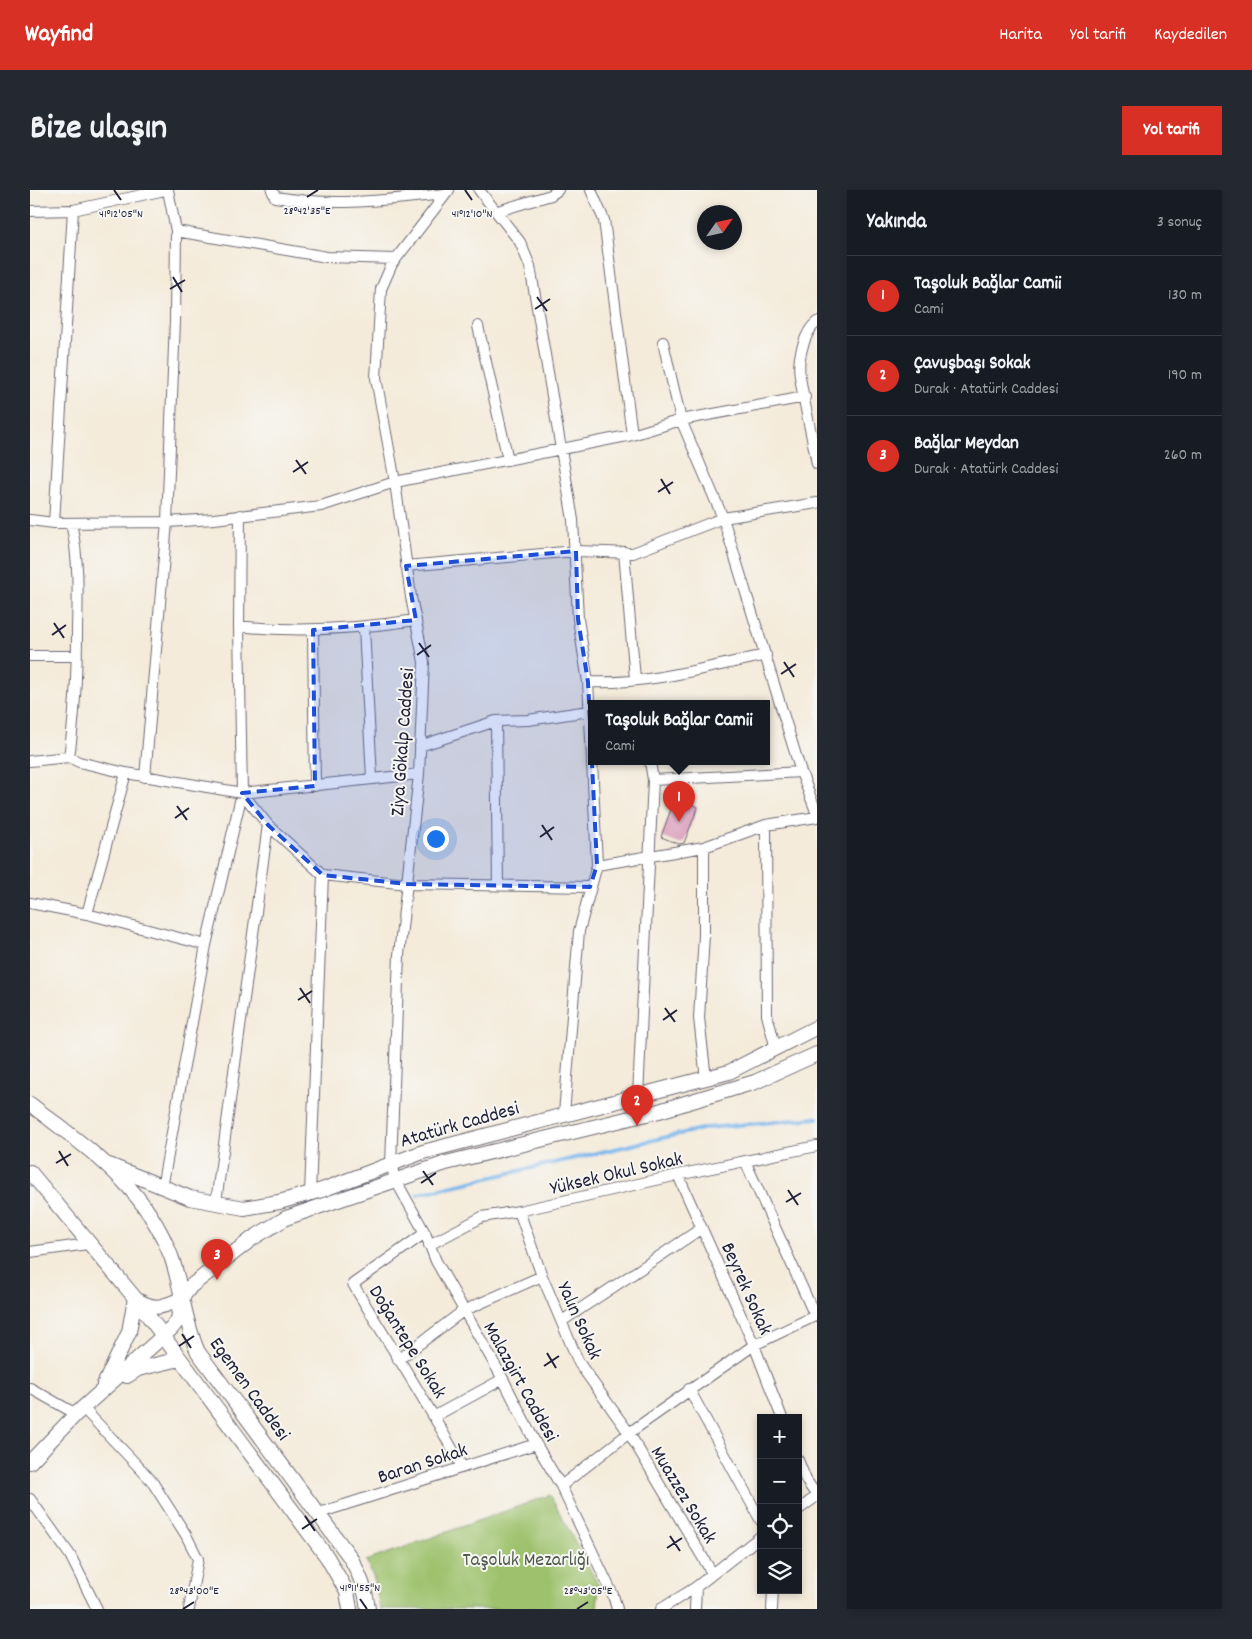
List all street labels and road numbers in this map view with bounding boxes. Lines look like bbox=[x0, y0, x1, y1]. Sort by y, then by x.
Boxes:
street label: Ziya Gökalp Caddesi bbox=[385, 667, 423, 817]
street label: Atatürk Caddesi bbox=[397, 1095, 523, 1156]
street label: Yüksek Okul Sokak bbox=[548, 1146, 686, 1204]
street label: Beyrek Sokak bbox=[712, 1238, 778, 1340]
street label: Yalın Sokak bbox=[549, 1278, 608, 1365]
street label: Doğantepe Sokak bbox=[360, 1281, 452, 1405]
street label: Malazgirt Caddesi bbox=[475, 1317, 564, 1448]
street label: Egemen Caddesi bbox=[201, 1332, 296, 1448]
street label: Baran Sokak bbox=[374, 1437, 471, 1493]
street label: Muazzez Sokak bbox=[642, 1441, 723, 1550]

